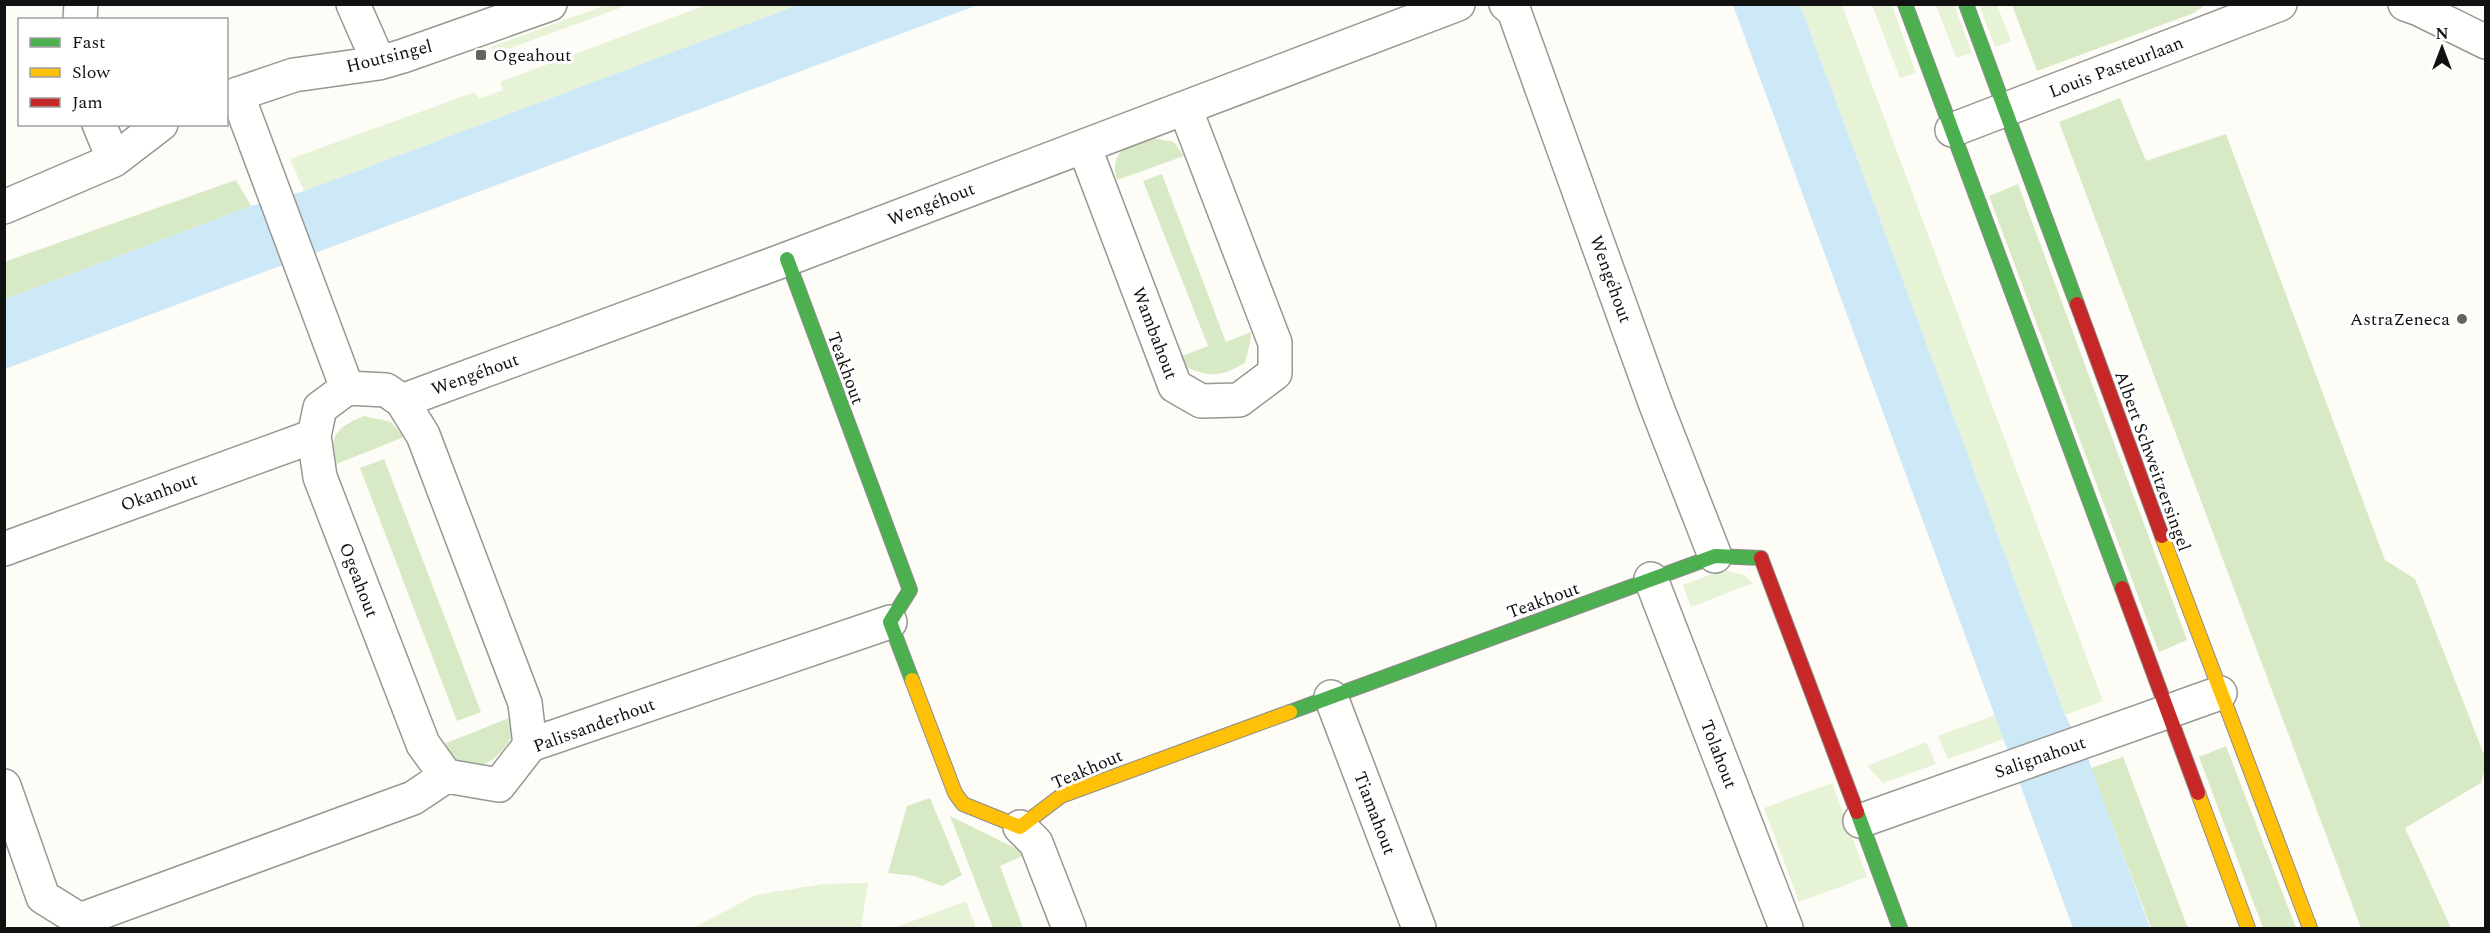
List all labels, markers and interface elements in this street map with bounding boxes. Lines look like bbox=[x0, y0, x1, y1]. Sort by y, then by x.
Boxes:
legend bbox=[18, 18, 228, 126]
north arrow bbox=[2412, 18, 2472, 78]
text: N bbox=[2435, 22, 2449, 46]
text: Fast bbox=[72, 29, 105, 56]
street label: Louis Pasteurlaan bbox=[2045, 29, 2187, 106]
street label: Houtsingel bbox=[343, 33, 435, 80]
place label: Ogeahout bbox=[493, 42, 571, 69]
marker: Ogeahout bbox=[474, 48, 488, 62]
text: Slow bbox=[72, 59, 111, 86]
text: Jam bbox=[72, 89, 103, 116]
street label: Wengéhout bbox=[884, 175, 979, 233]
street label: Wengéhout bbox=[1582, 232, 1639, 327]
street label: Wambahout bbox=[1125, 283, 1185, 383]
place label: AstraZeneca bbox=[2350, 306, 2450, 333]
marker: AstraZeneca bbox=[2455, 312, 2469, 326]
street label: Teakhout bbox=[820, 328, 871, 408]
street label: Wengéhout bbox=[428, 346, 523, 403]
street label: Albert Schweitzersingel bbox=[2107, 367, 2198, 555]
street label: Okanhout bbox=[117, 466, 201, 519]
street label: Ogeahout bbox=[332, 539, 385, 622]
street label: Teakhout bbox=[1503, 575, 1583, 626]
street label: Palissanderhout bbox=[529, 691, 659, 760]
street label: Tolahout bbox=[1693, 716, 1744, 792]
street label: Salignahout bbox=[1991, 729, 2089, 786]
street label: Teakhout bbox=[1047, 742, 1127, 797]
street label: Tiamahout bbox=[1346, 768, 1403, 859]

